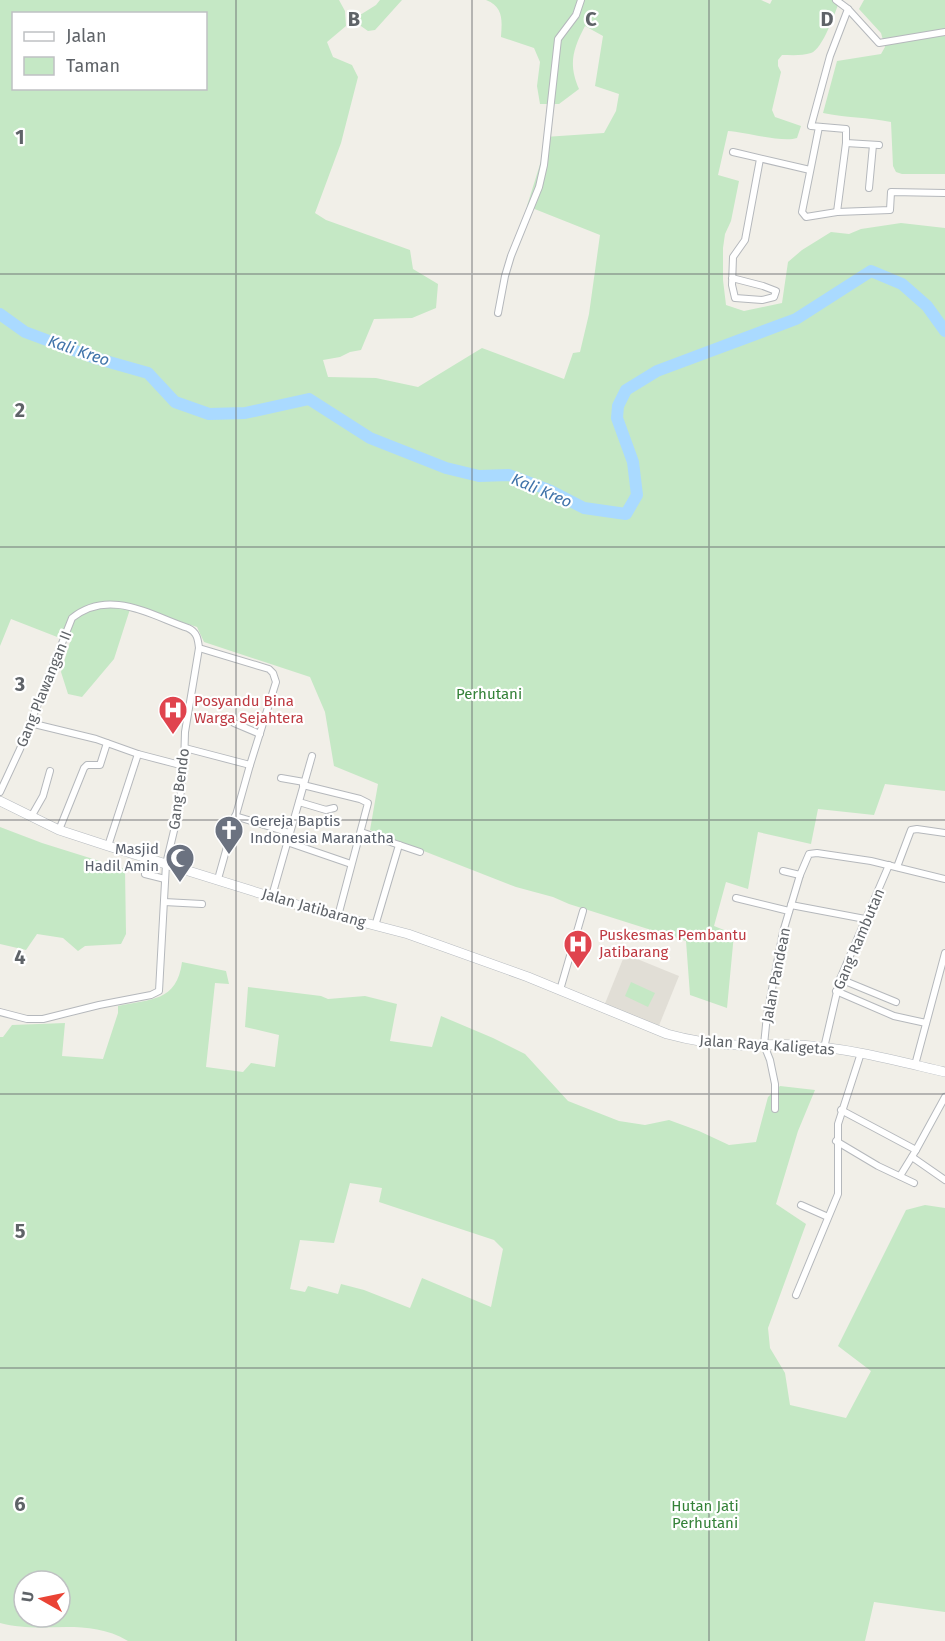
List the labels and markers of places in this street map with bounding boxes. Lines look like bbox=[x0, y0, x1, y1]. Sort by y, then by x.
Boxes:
place label: Posyandu Bina Warga Sejahtera bbox=[194, 692, 304, 727]
hospital icon: Posyandu Bina Warga Sejahtera bbox=[157, 694, 189, 736]
place label: Gereja Baptis Indonesia Maranatha bbox=[250, 812, 394, 847]
church icon: Gereja Baptis Indonesia Maranatha bbox=[213, 814, 245, 856]
place label: Masjid Hadil Amin bbox=[85, 840, 159, 875]
mosque icon: Masjid Hadil Amin bbox=[164, 842, 196, 884]
place label: Puskesmas Pembantu Jatibarang bbox=[599, 926, 747, 961]
hospital icon: Puskesmas Pembantu Jatibarang bbox=[562, 928, 594, 970]

